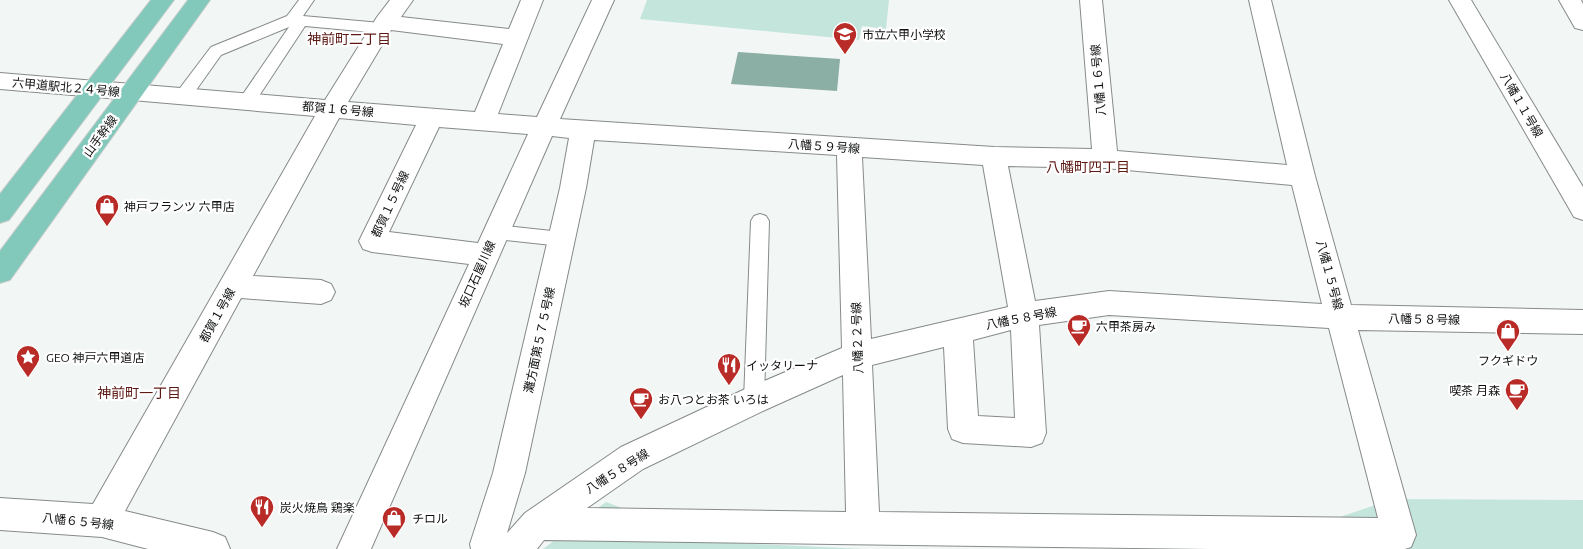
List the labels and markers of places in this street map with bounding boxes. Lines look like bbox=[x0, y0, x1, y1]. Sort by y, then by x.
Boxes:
school or university icon: 市立六甲小学校 bbox=[832, 21, 858, 55]
place label: 市立六甲小学校 bbox=[862, 28, 946, 41]
shop icon: 神戸フランツ 六甲店 bbox=[94, 193, 120, 227]
place label: 神戸フランツ 六甲店 bbox=[124, 200, 235, 213]
cafe icon: 六甲茶房み bbox=[1066, 313, 1092, 347]
shop icon: フクギドウ bbox=[1495, 318, 1521, 352]
place label: 六甲茶房み bbox=[1096, 320, 1156, 333]
place icon: GEO 神戸六甲道店 bbox=[15, 344, 41, 378]
place label: GEO 神戸六甲道店 bbox=[46, 351, 145, 364]
restaurant icon: イッタリーナ bbox=[716, 352, 742, 386]
place label: フクギドウ bbox=[1478, 354, 1538, 367]
place label: イッタリーナ bbox=[746, 359, 818, 372]
cafe icon: 喫茶 月森 bbox=[1504, 377, 1530, 411]
place label: 喫茶 月森 bbox=[1449, 384, 1500, 397]
cafe icon: お八つとお茶 いろは bbox=[628, 386, 654, 420]
place label: お八つとお茶 いろは bbox=[658, 393, 769, 406]
restaurant icon: 炭火焼鳥 鶏楽 bbox=[249, 494, 275, 528]
place label: 炭火焼鳥 鶏楽 bbox=[280, 501, 355, 514]
shop icon: チロル bbox=[381, 505, 407, 539]
place label: チロル bbox=[412, 512, 448, 525]

